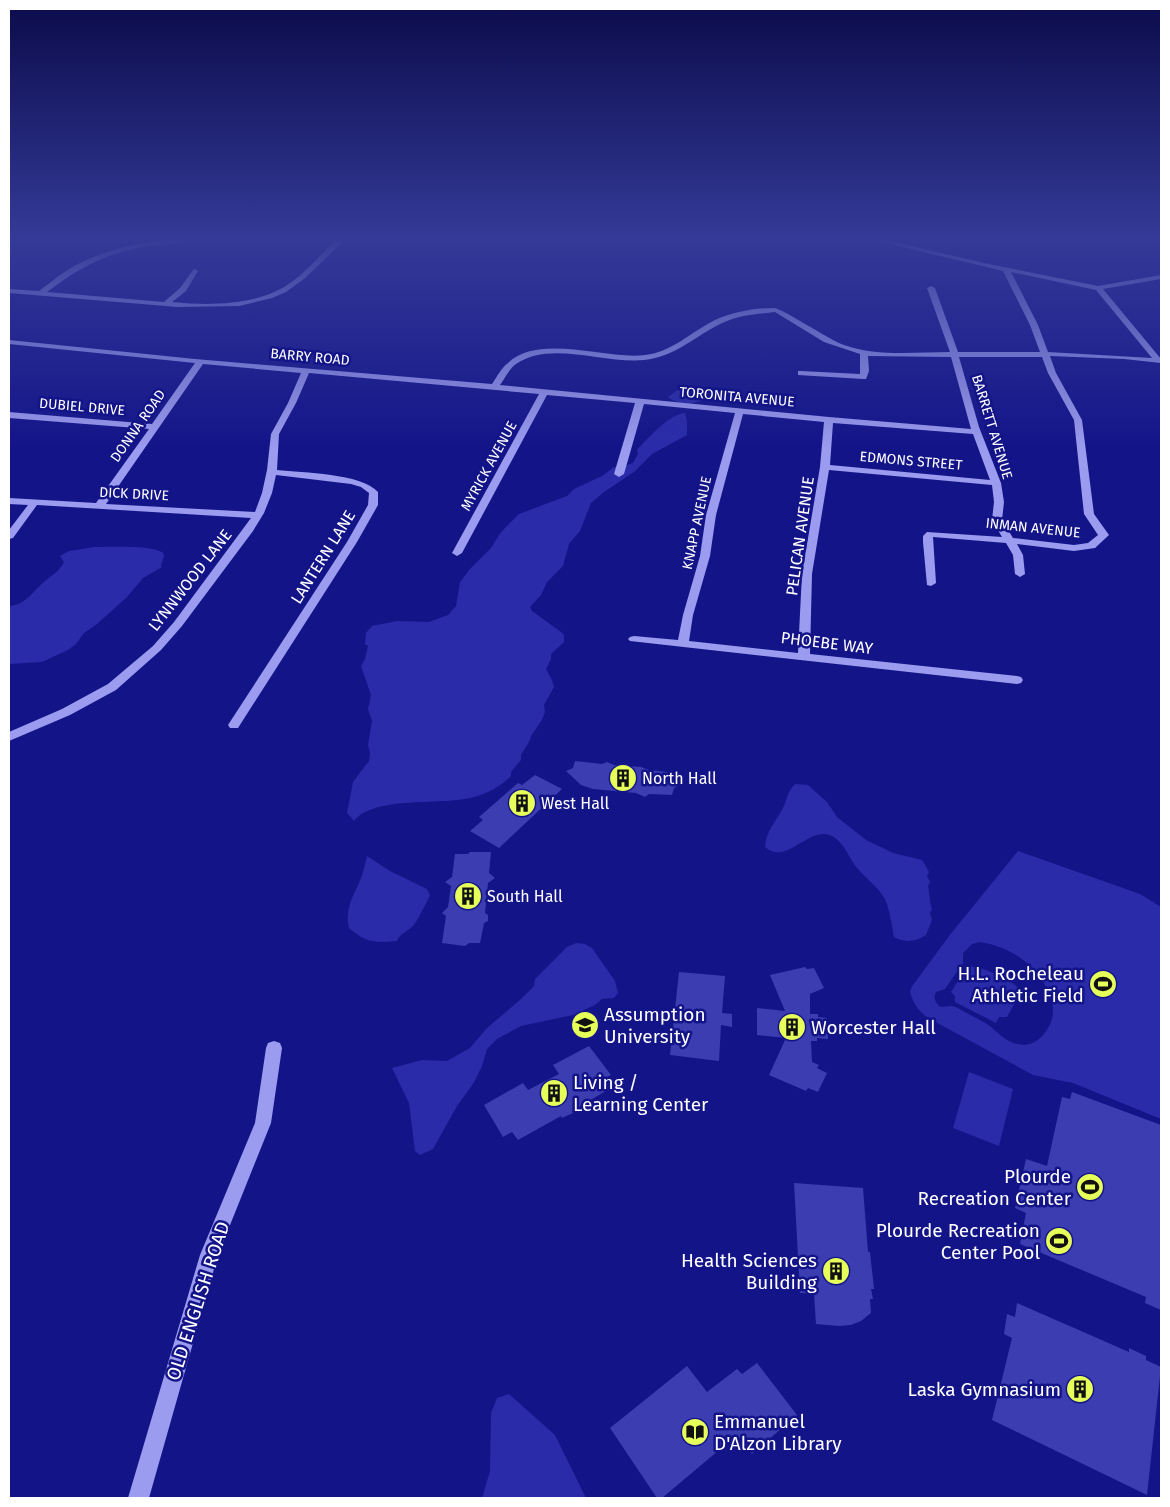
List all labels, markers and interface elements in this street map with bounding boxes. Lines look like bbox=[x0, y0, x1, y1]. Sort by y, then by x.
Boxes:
street label: BARRY ROAD bbox=[270, 345, 350, 369]
street label: BARRETT AVENUE bbox=[968, 373, 1016, 481]
street label: TORONITA AVENUE bbox=[679, 383, 795, 411]
street label: DONNA ROAD bbox=[107, 387, 169, 465]
street label: DUBIEL DRIVE bbox=[38, 395, 126, 419]
street label: MYRICK AVENUE bbox=[457, 418, 521, 514]
street label: EDMONS STREET bbox=[859, 448, 964, 474]
street label: KNAPP AVENUE bbox=[679, 475, 715, 571]
street label: PELICAN AVENUE bbox=[782, 475, 818, 597]
street label: DICK DRIVE bbox=[99, 484, 169, 504]
street label: LANTERN LANE bbox=[287, 507, 359, 607]
street label: INMAN AVENUE bbox=[985, 515, 1081, 541]
street label: LYNNWOOD LANE bbox=[144, 525, 236, 635]
street label: PHOEBE WAY bbox=[780, 628, 874, 658]
building icon: North Hall bbox=[608, 763, 638, 793]
place label: North Hall bbox=[642, 769, 717, 788]
building icon: West Hall bbox=[507, 788, 537, 818]
place label: West Hall bbox=[541, 794, 609, 813]
building icon: South Hall bbox=[453, 881, 483, 911]
place label: South Hall bbox=[487, 887, 563, 906]
place label: H.L. Rocheleau Athletic Field bbox=[958, 962, 1084, 1007]
sports icon: H.L. Rocheleau Athletic Field bbox=[1088, 969, 1118, 999]
place label: Assumption University bbox=[604, 1003, 706, 1048]
school or university icon: Assumption University bbox=[570, 1010, 600, 1040]
building icon: Worcester Hall bbox=[777, 1012, 807, 1042]
place label: Worcester Hall bbox=[811, 1016, 936, 1039]
place label: Living / Learning Center bbox=[573, 1071, 709, 1116]
building icon: Living / Learning Center bbox=[539, 1078, 569, 1108]
place label: Plourde Recreation Center bbox=[918, 1165, 1072, 1210]
sports icon: Plourde Recreation Center bbox=[1075, 1172, 1105, 1202]
street label: OLD ENGLISH ROAD bbox=[161, 1219, 235, 1383]
place label: Plourde Recreation Center Pool bbox=[876, 1219, 1040, 1264]
sports icon: Plourde Recreation Center Pool bbox=[1044, 1226, 1074, 1256]
place label: Health Sciences Building bbox=[681, 1249, 817, 1294]
building icon: Health Sciences Building bbox=[821, 1256, 851, 1286]
building icon: Laska Gymnasium bbox=[1065, 1374, 1095, 1404]
place label: Laska Gymnasium bbox=[907, 1378, 1061, 1401]
place label: Emmanuel D'Alzon Library bbox=[714, 1410, 842, 1455]
library icon: Emmanuel D'Alzon Library bbox=[680, 1417, 710, 1447]

